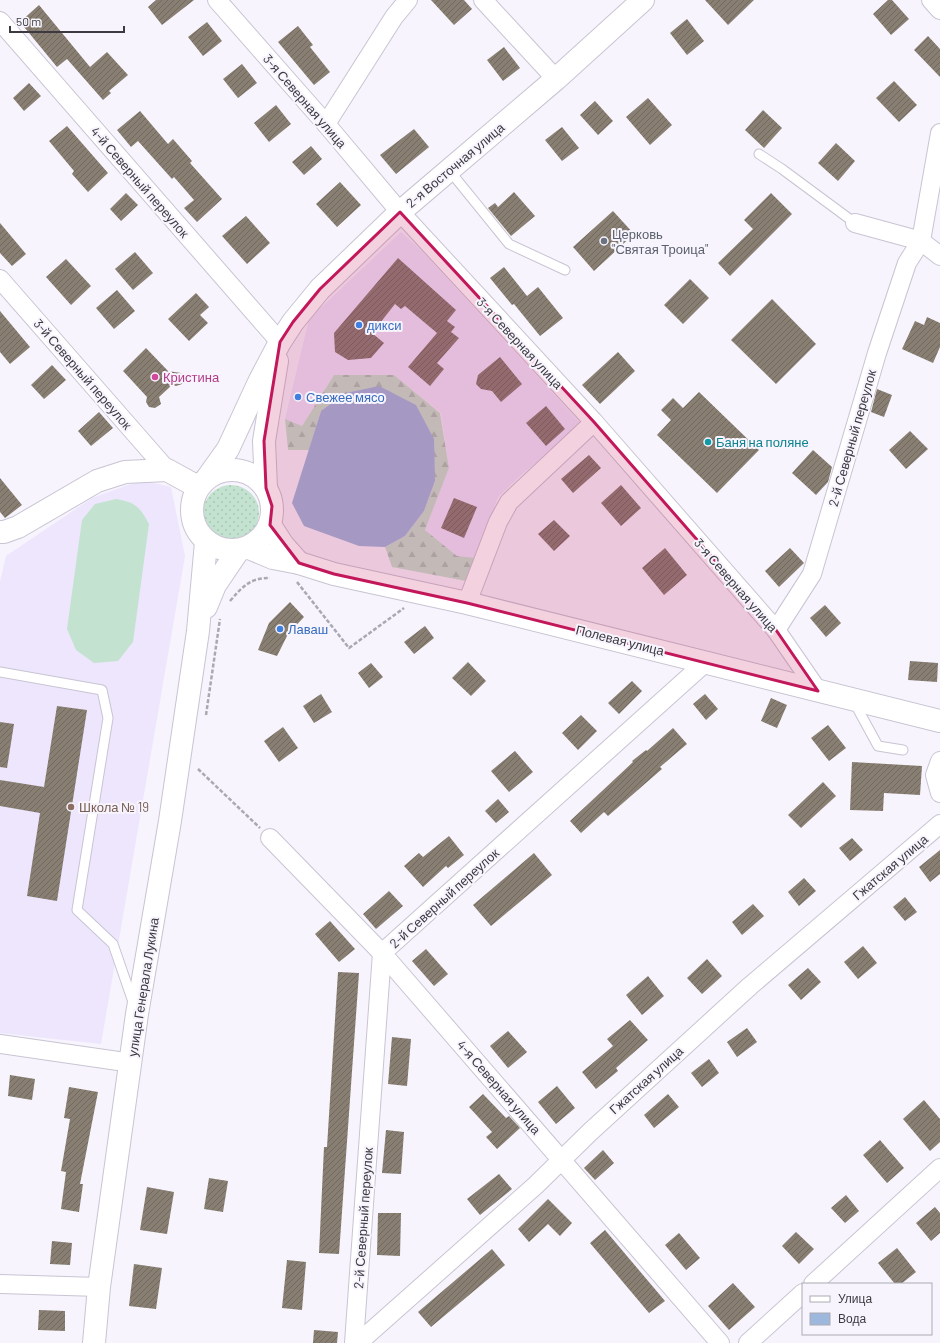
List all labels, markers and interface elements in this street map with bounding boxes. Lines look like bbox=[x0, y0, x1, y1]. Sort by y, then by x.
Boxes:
scale bar bbox=[10, 8, 124, 34]
text: 50 m bbox=[16, 14, 41, 28]
street label: 3-я Северная улица bbox=[260, 51, 351, 152]
street label: 2-я Восточная улица bbox=[403, 119, 508, 211]
street label: 4-й Северный переулок bbox=[87, 123, 193, 241]
place label: Церковь "Святая Троица" bbox=[612, 226, 709, 257]
marker: Церковь "Святая Троица" bbox=[599, 236, 609, 246]
street label: 3-я Северная улица bbox=[474, 294, 567, 393]
street label: 3-й Северный переулок bbox=[31, 315, 136, 433]
place label: дикси bbox=[367, 317, 401, 333]
marker: дикси bbox=[354, 320, 364, 330]
street label: 2-й Северный переулок bbox=[825, 367, 879, 508]
place label: Кристина bbox=[163, 369, 220, 385]
marker: Кристина bbox=[150, 372, 160, 382]
place label: Свежее мясо bbox=[306, 389, 385, 405]
marker: Свежее мясо bbox=[293, 392, 303, 402]
place label: Баня на поляне bbox=[716, 434, 809, 450]
marker: Баня на поляне bbox=[703, 437, 713, 447]
street label: 3-я Северная улица bbox=[691, 535, 782, 636]
place label: Лаваш bbox=[288, 621, 328, 637]
street label: Полевая улица bbox=[574, 621, 667, 659]
marker: Лаваш bbox=[275, 624, 285, 634]
place label: Школа № 19 bbox=[79, 799, 149, 815]
marker: Школа № 19 bbox=[66, 802, 76, 812]
street label: Гжатская улица bbox=[849, 830, 932, 903]
street label: 2-й Северный переулок bbox=[386, 844, 502, 951]
street label: улица Генерала Лукина bbox=[124, 916, 162, 1058]
street label: 4-я Северная улица bbox=[454, 1037, 545, 1138]
street label: Гжатская улица bbox=[606, 1042, 687, 1117]
street label: 2-й Северный переулок bbox=[350, 1146, 376, 1289]
legend bbox=[802, 1283, 932, 1335]
text: Улица bbox=[838, 1291, 872, 1306]
text: Вода bbox=[838, 1311, 866, 1326]

